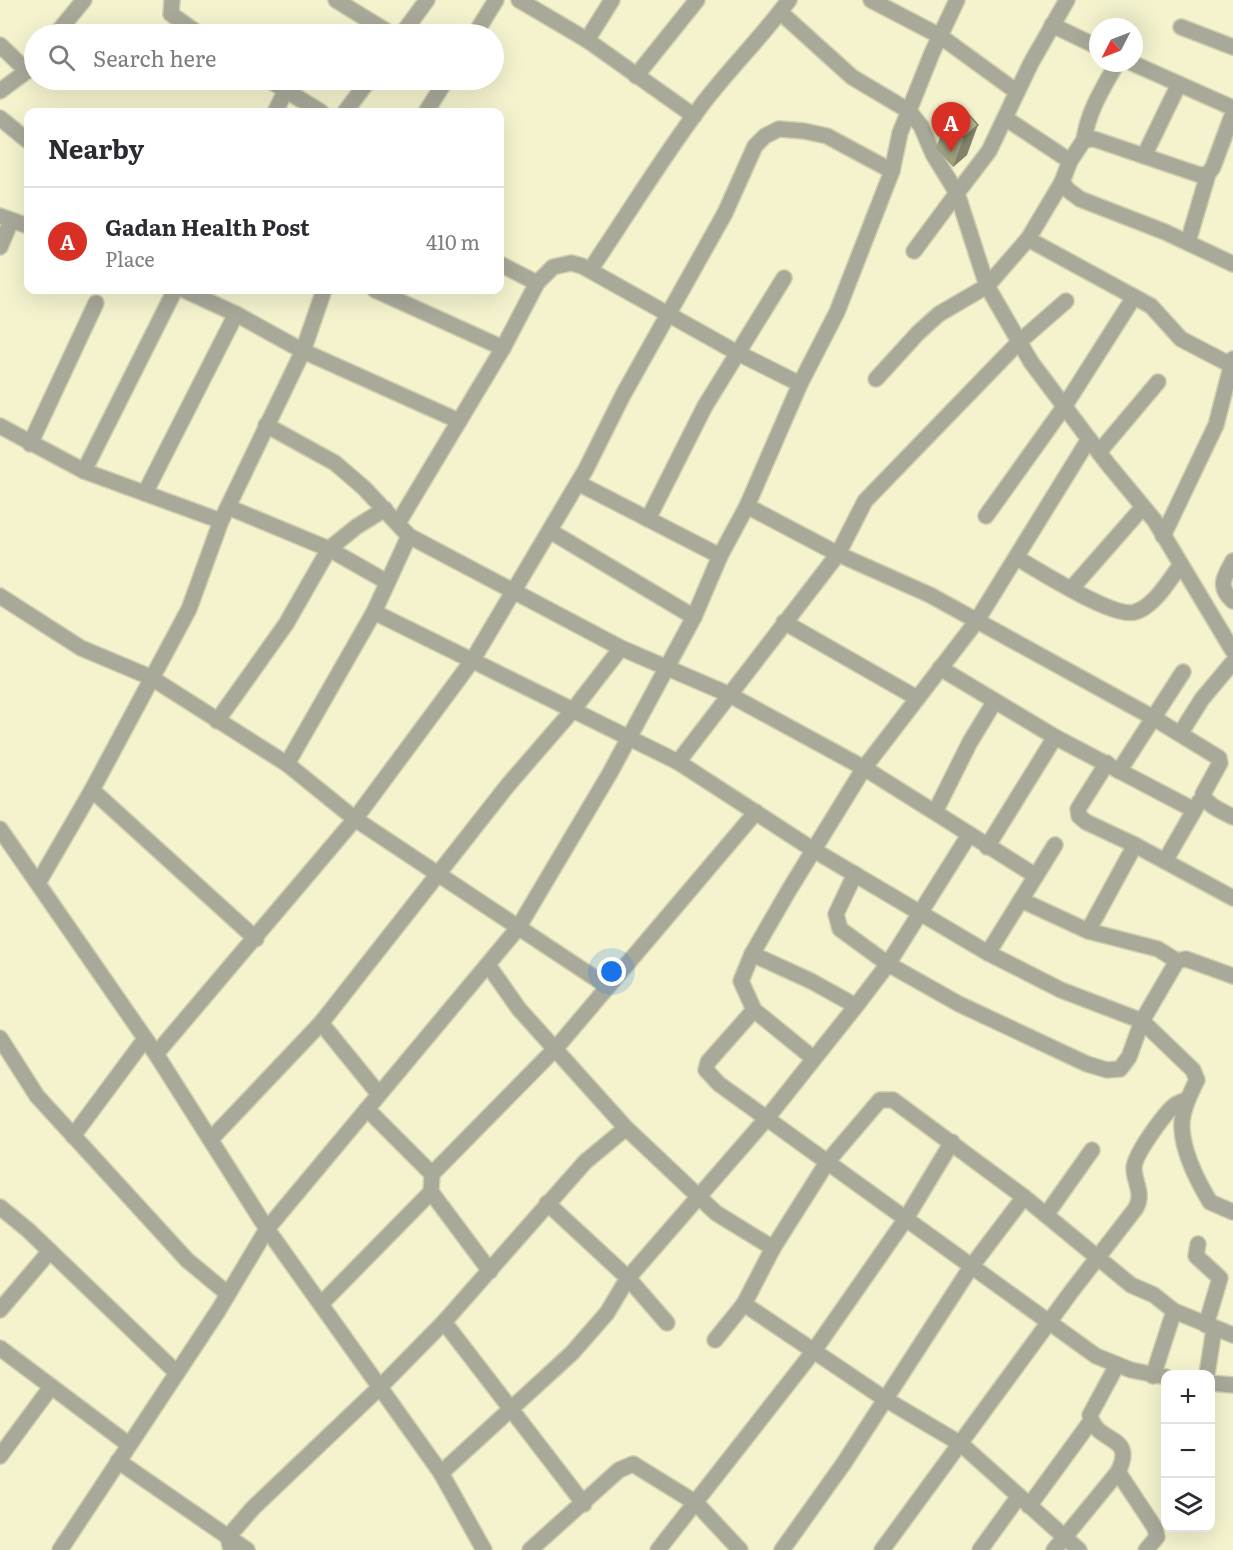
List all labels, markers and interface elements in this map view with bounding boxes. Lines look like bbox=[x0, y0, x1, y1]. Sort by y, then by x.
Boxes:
north arrow bbox=[1089, 18, 1143, 72]
search box bbox=[24, 24, 504, 90]
icon: search bbox=[45, 41, 78, 74]
text: Search here bbox=[93, 41, 216, 74]
pin: A bbox=[932, 102, 970, 152]
text: Nearby bbox=[48, 128, 144, 167]
text: Gadan Health Post bbox=[105, 210, 310, 243]
text: A bbox=[60, 226, 75, 256]
text: 410 m bbox=[426, 226, 480, 256]
text: Place bbox=[105, 243, 155, 273]
your location bbox=[597, 957, 626, 986]
map controls bbox=[1161, 1370, 1215, 1532]
button: + bbox=[1161, 1370, 1215, 1424]
button: − bbox=[1161, 1424, 1215, 1478]
button: layers bbox=[1161, 1478, 1215, 1532]

